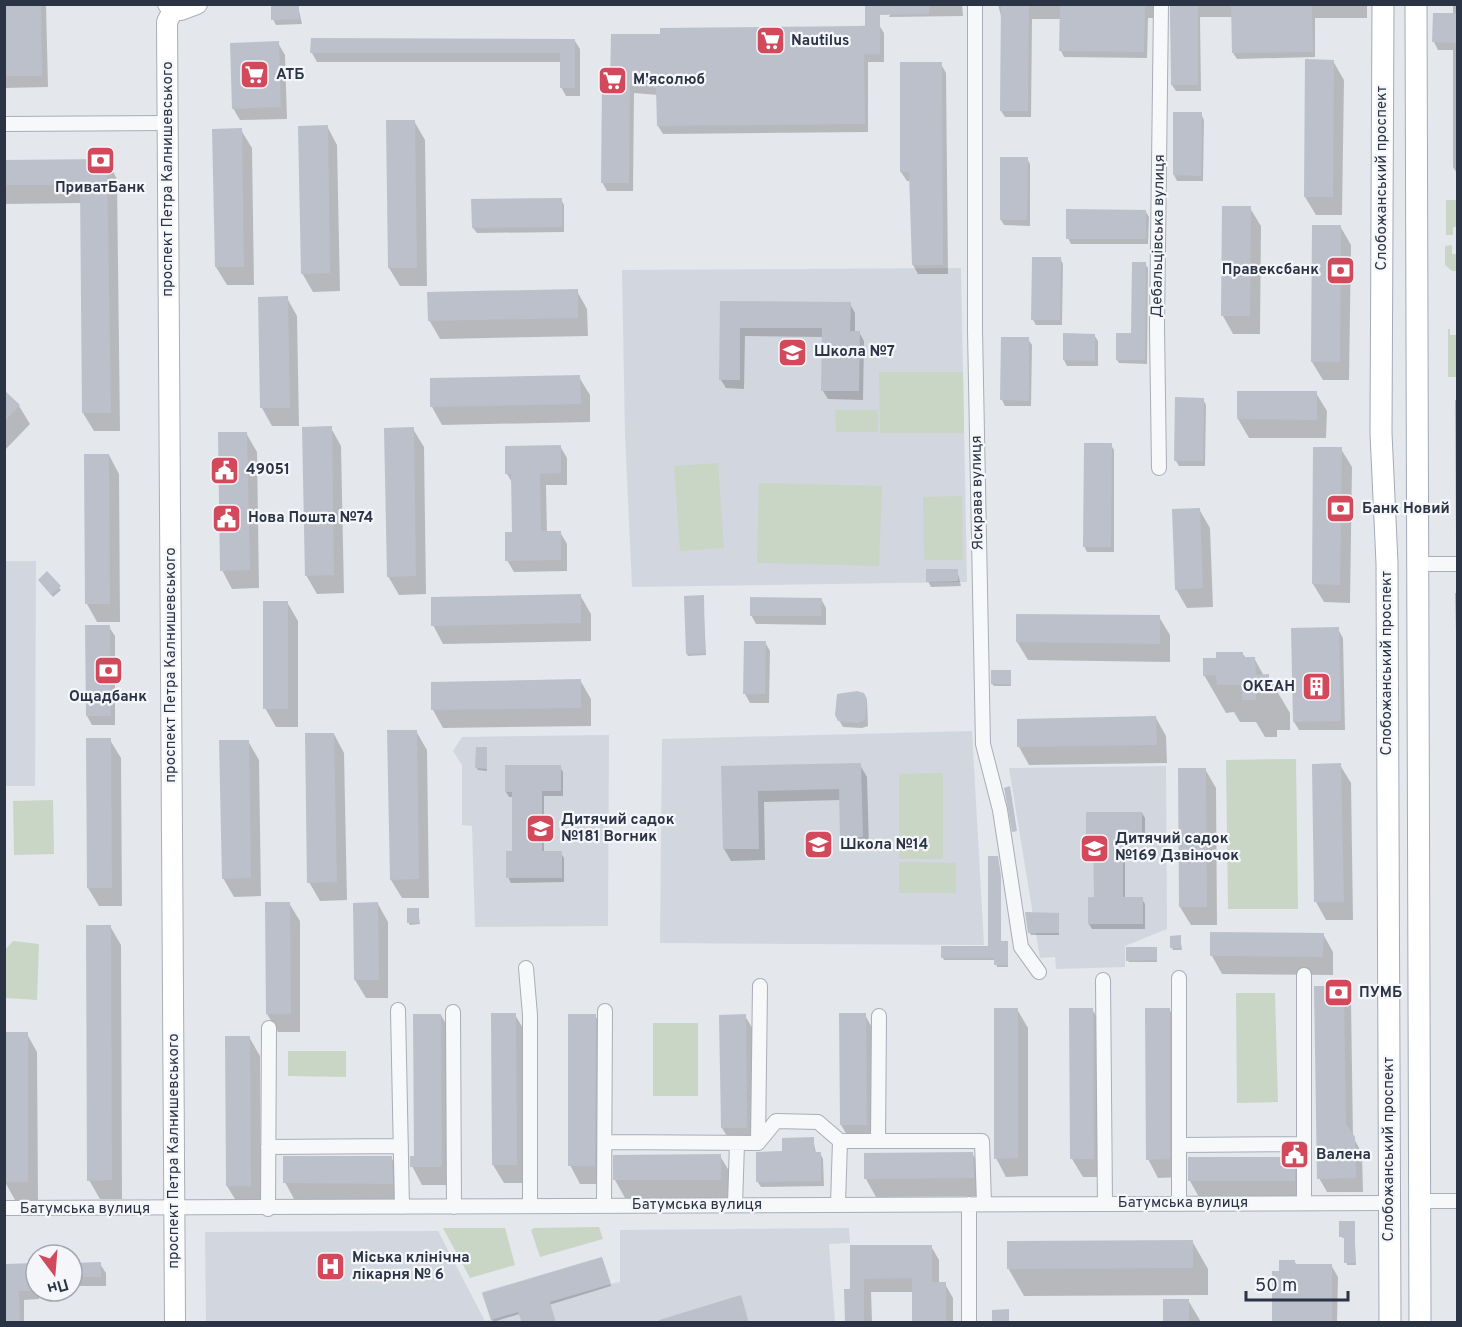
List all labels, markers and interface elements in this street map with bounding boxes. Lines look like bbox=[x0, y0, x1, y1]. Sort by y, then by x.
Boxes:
supermarket icon: Nautilus bbox=[754, 25, 786, 57]
place label: Nautilus bbox=[791, 32, 850, 51]
supermarket icon: АТБ bbox=[239, 59, 271, 91]
street label: проспект Петра Калнишевського bbox=[159, 61, 178, 297]
supermarket icon: М'ясолюб bbox=[596, 64, 628, 96]
place label: АТБ bbox=[276, 66, 304, 85]
place label: М'ясолюб bbox=[633, 71, 705, 90]
street label: Слобожанський проспект bbox=[1373, 85, 1392, 270]
bank icon: ПриватБанк bbox=[84, 145, 116, 177]
street label: Дебальцівська вулиця bbox=[1148, 154, 1170, 318]
place label: ПриватБанк bbox=[55, 179, 145, 198]
bank icon: Правексбанк bbox=[1324, 254, 1356, 286]
place label: Правексбанк bbox=[1222, 261, 1319, 280]
school or university icon: Школа №7 bbox=[777, 336, 809, 368]
place label: Школа №7 bbox=[814, 343, 895, 362]
street label: Яскрава вулиця bbox=[967, 435, 989, 551]
public building icon: 49051 bbox=[209, 454, 241, 486]
place label: 49051 bbox=[246, 461, 290, 480]
bank icon: Банк Новий bbox=[1325, 493, 1357, 525]
place label: Банк Новий bbox=[1362, 500, 1450, 519]
public building icon: Нова Пошта №74 bbox=[211, 502, 243, 534]
place label: Нова Пошта №74 bbox=[248, 509, 373, 528]
street label: проспект Петра Калнишевського bbox=[162, 547, 181, 783]
street label: Слобожанський проспект bbox=[1378, 570, 1397, 755]
bank icon: Ощадбанк bbox=[92, 654, 124, 686]
building icon: ОКЕАН bbox=[1300, 671, 1332, 703]
place label: ОКЕАН bbox=[1243, 678, 1295, 697]
place label: Ощадбанк bbox=[69, 688, 147, 707]
place label: Дитячий садок №181 Вогник bbox=[561, 811, 675, 847]
school or university icon: Дитячий садок №181 Вогник bbox=[524, 813, 556, 845]
school or university icon: Школа №14 bbox=[803, 829, 835, 861]
place label: Дитячий садок №169 Дзвіночок bbox=[1115, 830, 1239, 866]
school or university icon: Дитячий садок №169 Дзвіночок bbox=[1078, 832, 1110, 864]
place label: Школа №14 bbox=[840, 836, 928, 855]
bank icon: ПУМБ bbox=[1322, 977, 1354, 1009]
place label: ПУМБ bbox=[1359, 984, 1402, 1003]
street label: проспект Петра Калнишевського bbox=[165, 1033, 184, 1269]
street label: Слобожанський проспект bbox=[1380, 1056, 1399, 1241]
public building icon: Валена bbox=[1279, 1139, 1311, 1171]
place label: Валена bbox=[1316, 1146, 1371, 1165]
street label: Батумська вулиця bbox=[1118, 1194, 1248, 1213]
street label: Батумська вулиця bbox=[632, 1196, 762, 1215]
street label: Батумська вулиця bbox=[20, 1200, 150, 1219]
north arrow bbox=[24, 1243, 84, 1303]
place label: Міська клінічна лікарня № 6 bbox=[352, 1249, 470, 1285]
hospital icon: Міська клінічна лікарня № 6 bbox=[315, 1251, 347, 1283]
scale bar bbox=[1246, 1264, 1348, 1302]
text: Пн bbox=[44, 1273, 71, 1298]
text: 50 m bbox=[1255, 1275, 1297, 1298]

